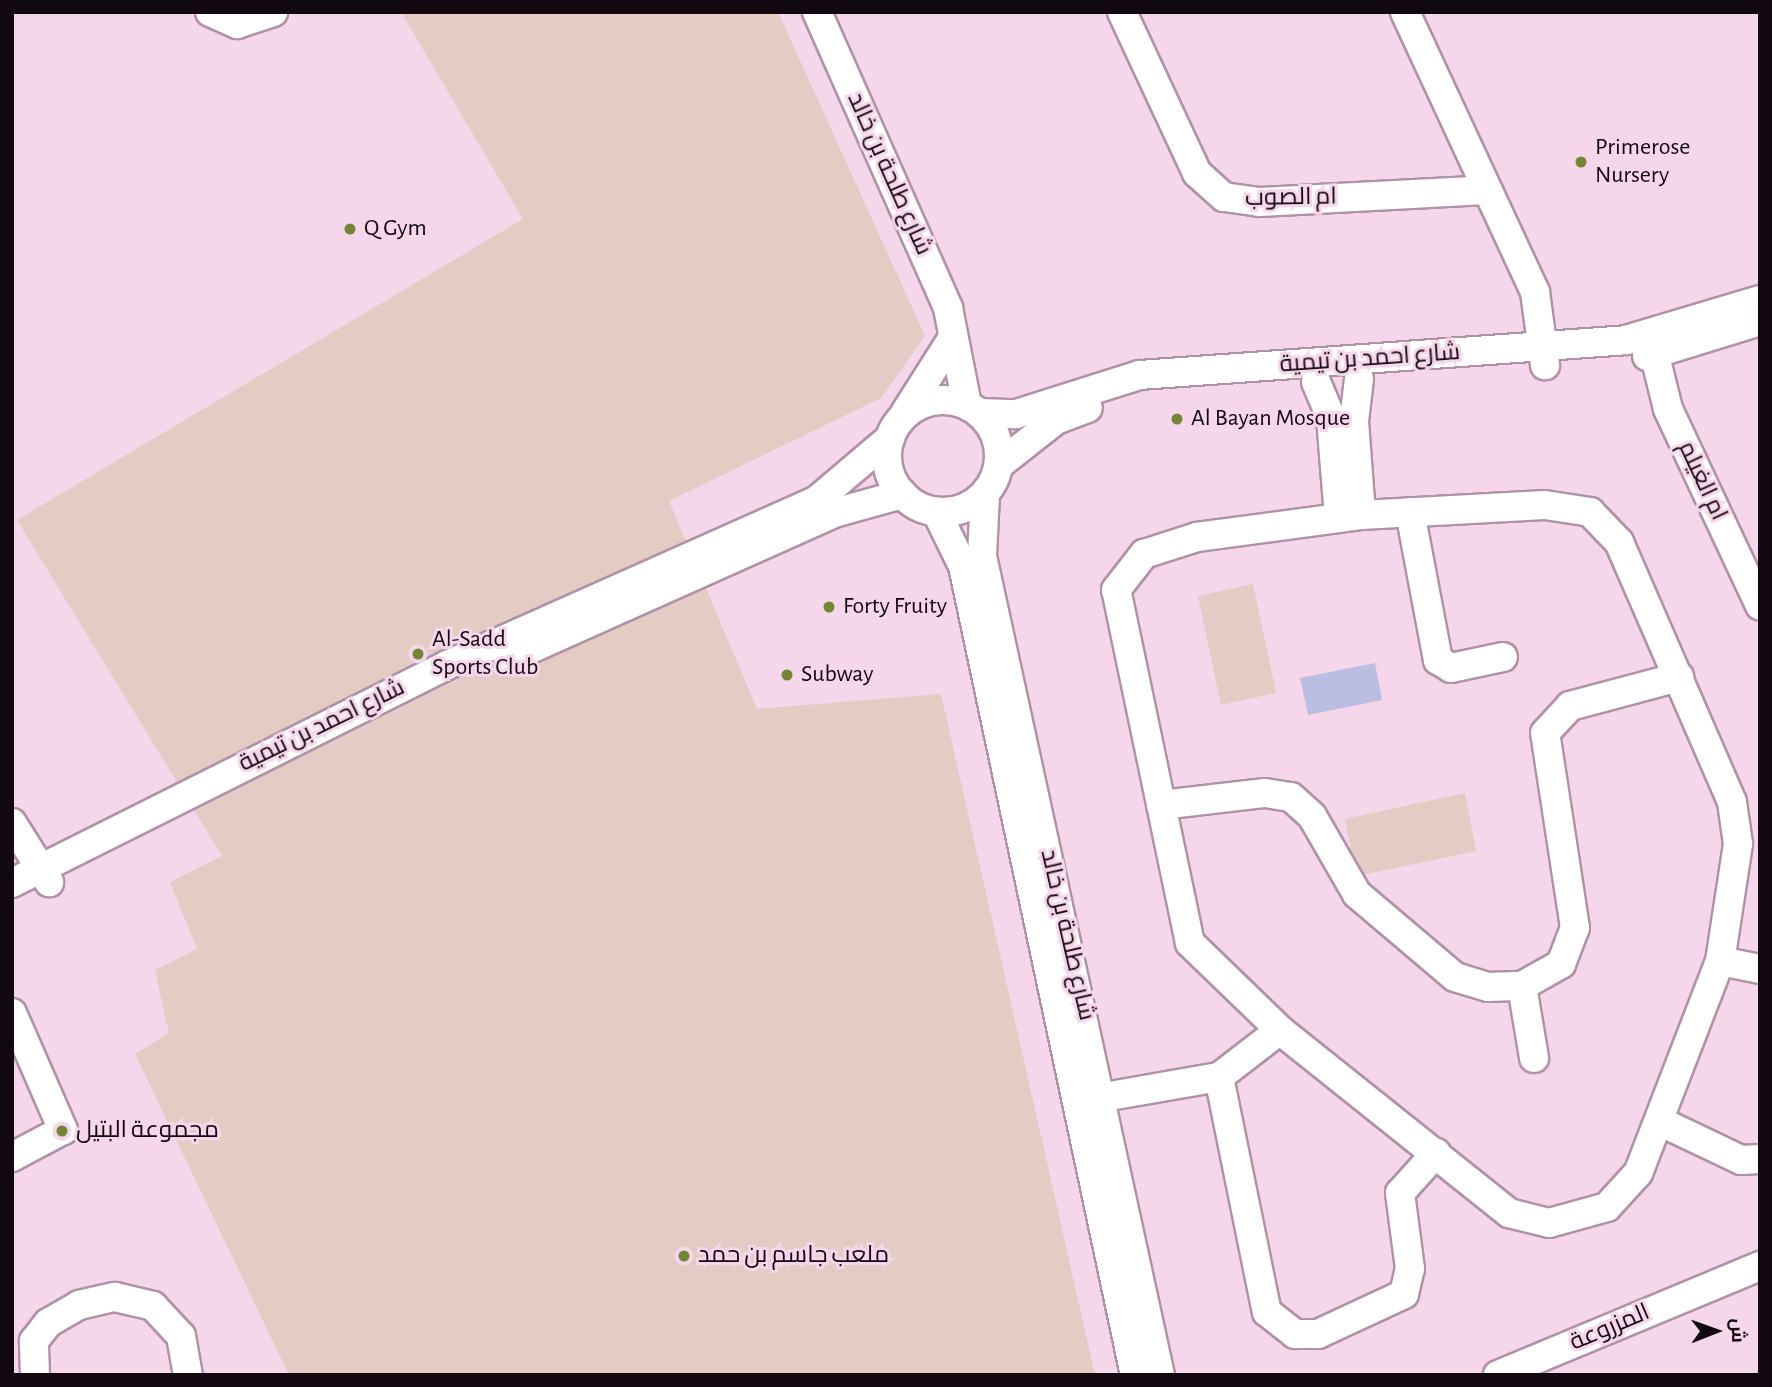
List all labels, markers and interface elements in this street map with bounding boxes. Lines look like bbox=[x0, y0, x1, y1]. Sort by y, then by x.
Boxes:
street label: شارع طلحة بن خالد bbox=[840, 88, 938, 260]
place label: Primerose Nursery bbox=[1595, 134, 1690, 190]
marker: Primerose Nursery bbox=[1573, 154, 1589, 170]
street label: ام الصوب bbox=[1245, 183, 1337, 213]
place label: Q Gym bbox=[364, 215, 427, 243]
marker: Q Gym bbox=[342, 221, 358, 237]
street label: شارع احمد بن تيمية bbox=[1279, 338, 1461, 380]
place label: Al Bayan Mosque bbox=[1191, 405, 1350, 433]
marker: Al Bayan Mosque bbox=[1169, 411, 1185, 427]
street label: ام الغيلم bbox=[1671, 437, 1733, 525]
place label: Forty Fruity bbox=[843, 593, 947, 621]
marker: Forty Fruity bbox=[821, 599, 837, 615]
place label: Al-Sadd Sports Club bbox=[432, 626, 538, 682]
marker: Al-Sadd Sports Club bbox=[410, 646, 426, 662]
place label: Subway bbox=[801, 661, 873, 689]
marker: Subway bbox=[779, 667, 795, 683]
street label: شارع احمد بن تيمية bbox=[234, 673, 410, 779]
street label: شارع طلحة بن خالد bbox=[1033, 847, 1101, 1023]
place label: مجموعة البتيل bbox=[76, 1117, 219, 1145]
marker: مجموعة البتيل bbox=[54, 1123, 70, 1139]
place label: ملعب جاسم بن حمد bbox=[698, 1242, 889, 1270]
marker: ملعب جاسم بن حمد bbox=[676, 1248, 692, 1264]
north arrow bbox=[1681, 1296, 1751, 1366]
street label: المزروعة bbox=[1566, 1298, 1654, 1358]
text: ش bbox=[1728, 1318, 1747, 1343]

